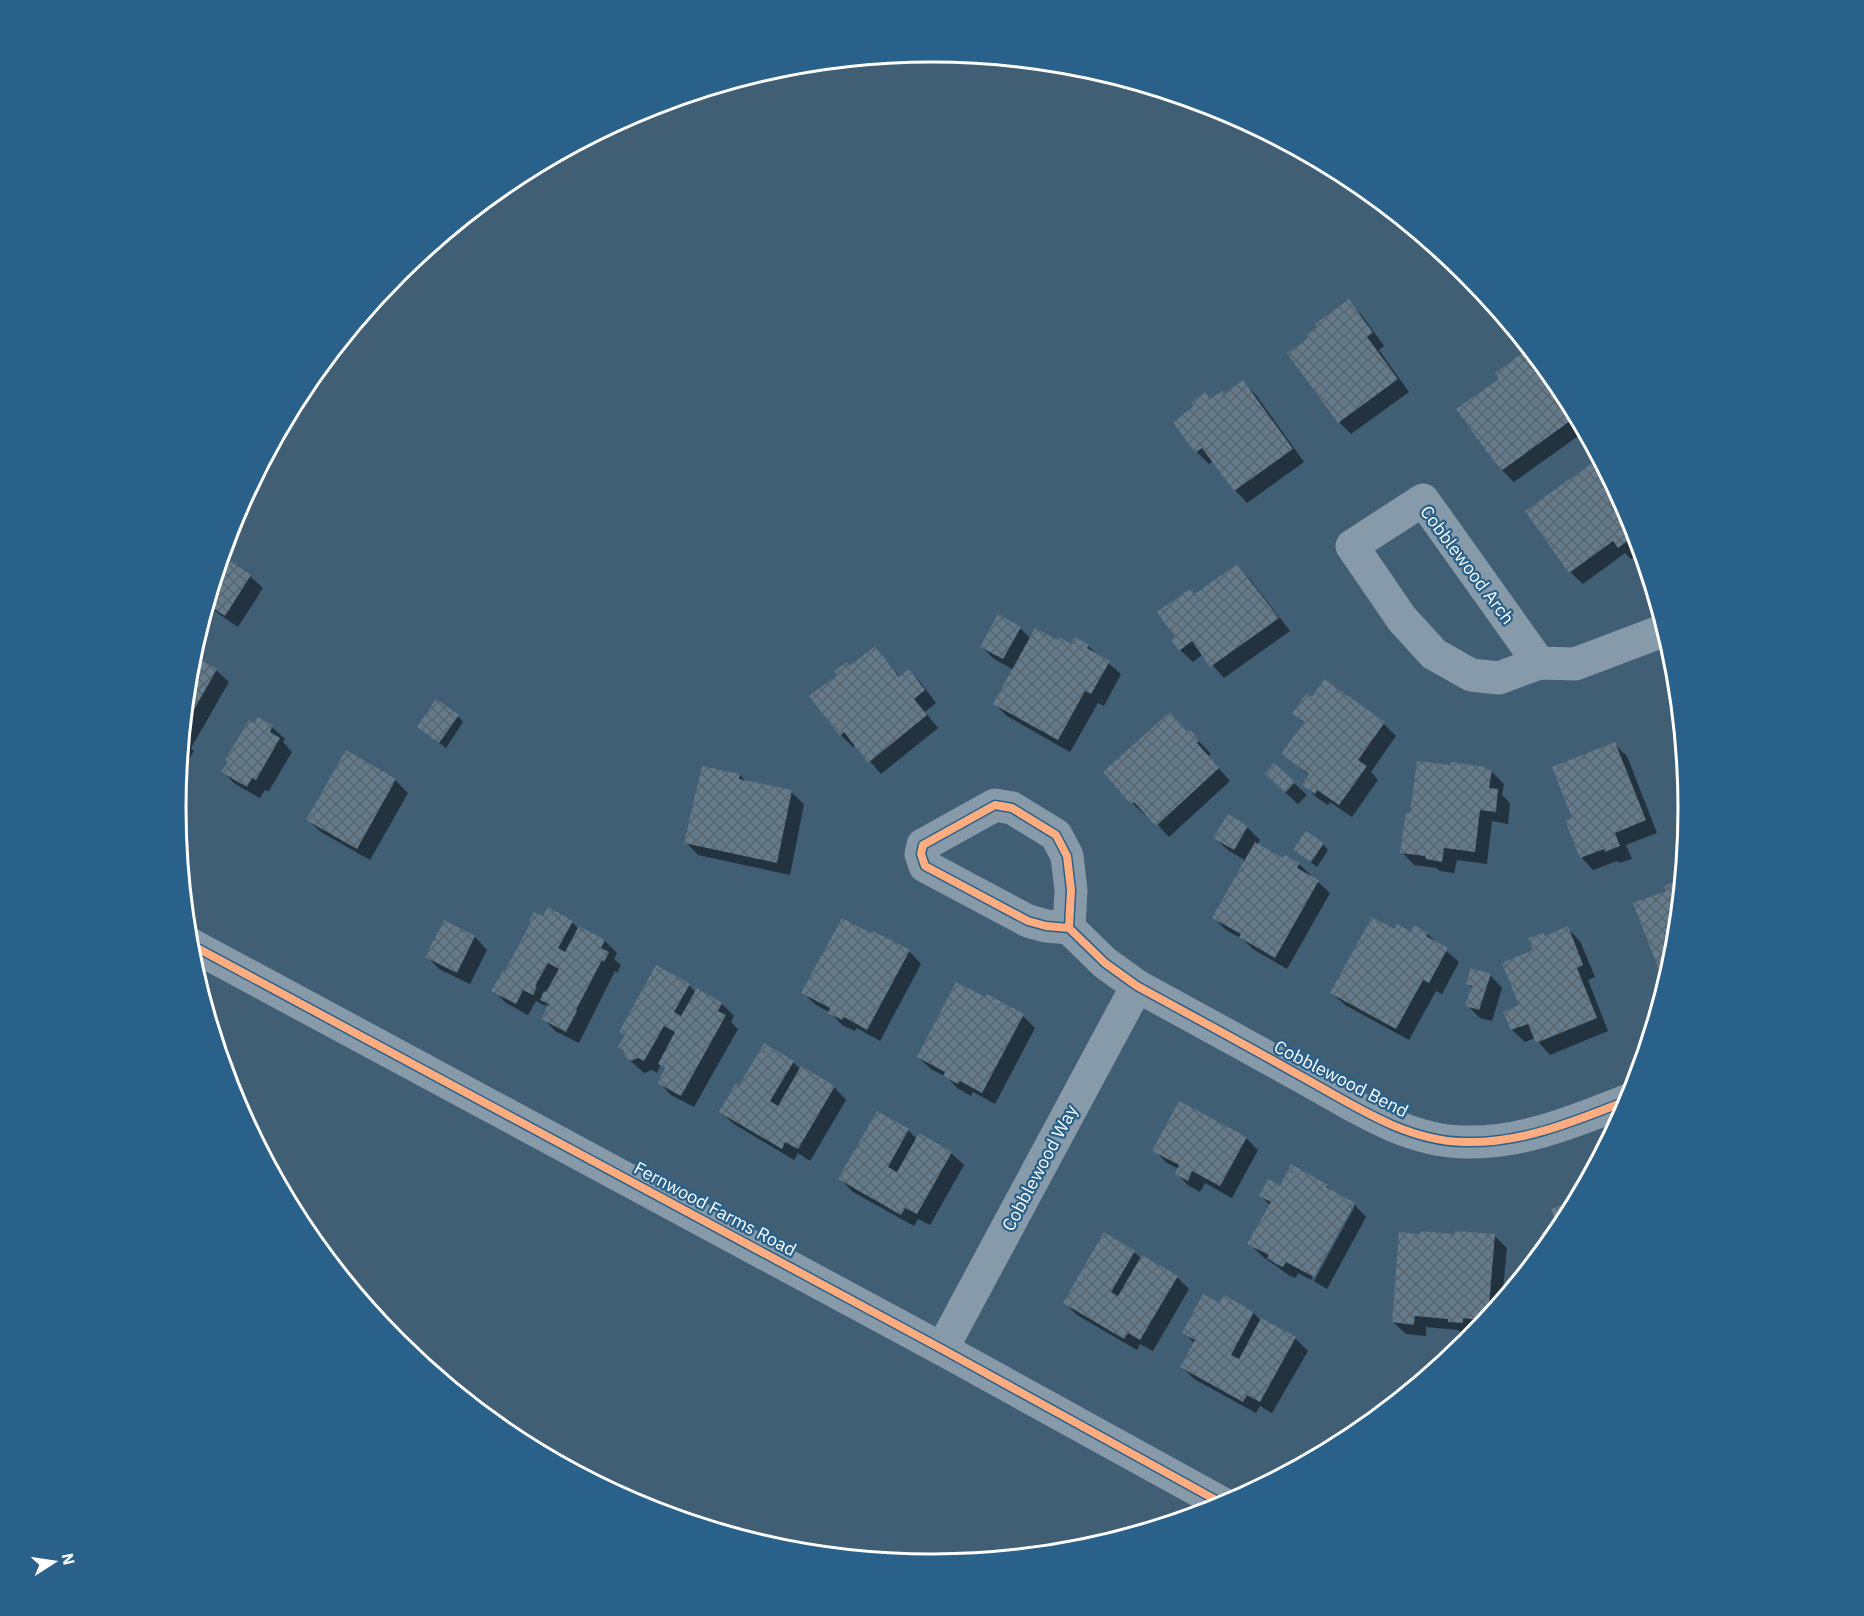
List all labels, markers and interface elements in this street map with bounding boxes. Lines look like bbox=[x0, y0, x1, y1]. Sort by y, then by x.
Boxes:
street label: Cobblewood Arch bbox=[1415, 501, 1520, 629]
street label: Cobblewood Bend bbox=[1270, 1035, 1412, 1122]
street label: Cobblewood Way bbox=[997, 1101, 1083, 1235]
street label: Fernwood Farms Road bbox=[630, 1156, 800, 1261]
north arrow bbox=[24, 1532, 84, 1592]
text: N bbox=[58, 1551, 80, 1567]

